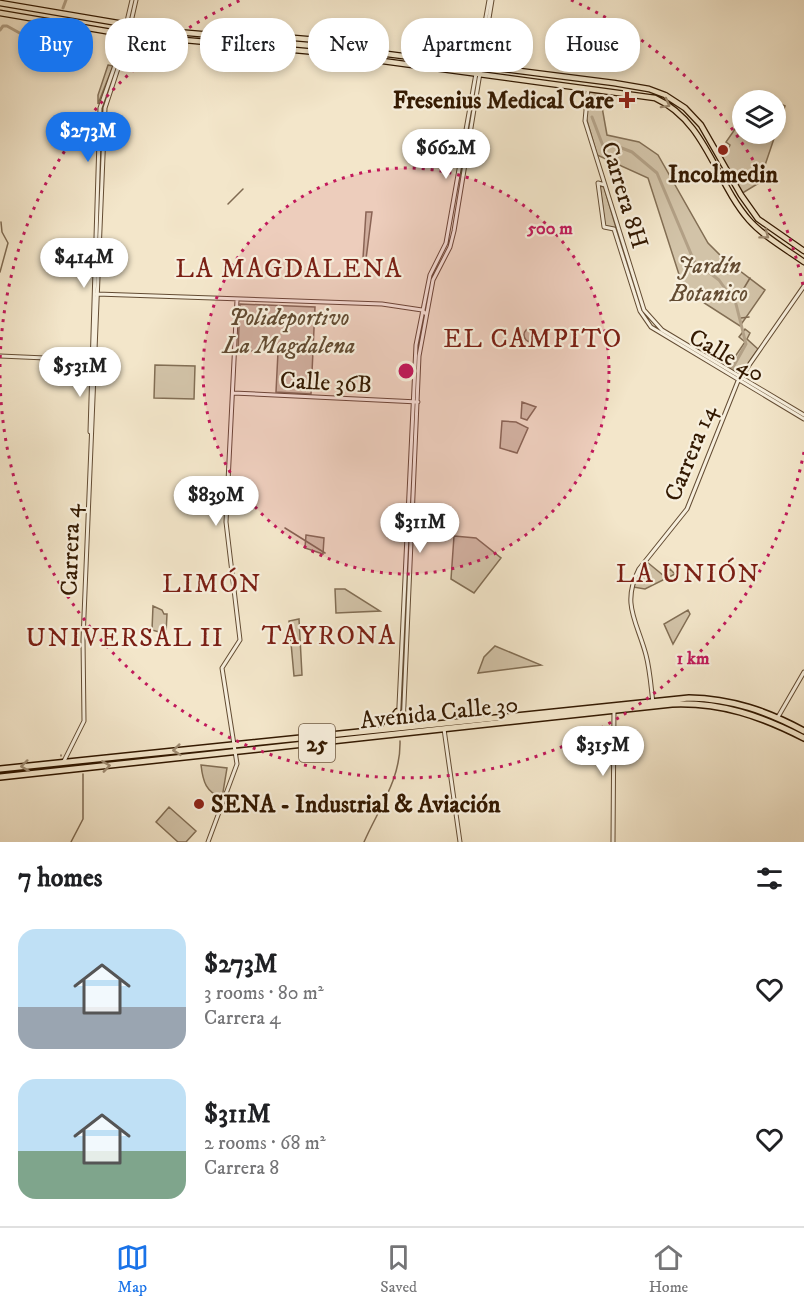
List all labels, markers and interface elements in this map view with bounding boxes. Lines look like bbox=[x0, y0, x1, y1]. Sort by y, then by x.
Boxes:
chip: Buy bbox=[18, 18, 93, 72]
chip: Rent bbox=[105, 18, 188, 72]
chip: Filters bbox=[200, 18, 296, 72]
chip: New bbox=[308, 18, 389, 72]
chip: Apartment bbox=[401, 18, 533, 72]
chip: House bbox=[545, 18, 640, 72]
place label: Fresenius Medical Care bbox=[393, 86, 614, 116]
map controls bbox=[732, 90, 786, 144]
button: layers bbox=[732, 90, 786, 144]
marker: Fresenius Medical Care bbox=[618, 91, 636, 109]
one-way arrow bbox=[659, 97, 670, 108]
pin: $273M bbox=[46, 112, 130, 163]
text: $273M bbox=[60, 119, 116, 144]
pin: $662M bbox=[404, 129, 488, 180]
text: $662M bbox=[416, 136, 476, 161]
street label: Carrera 8H bbox=[594, 138, 655, 252]
marker: Incolmedin bbox=[716, 143, 730, 157]
place label: Incolmedin bbox=[668, 160, 778, 190]
text: 500 m bbox=[526, 218, 573, 240]
one-way arrow bbox=[759, 227, 770, 238]
pin: $414M bbox=[42, 238, 126, 289]
text: $414M bbox=[54, 245, 114, 270]
park label: Jardín Botanico bbox=[669, 251, 748, 309]
district label: LA MAGDALENA bbox=[175, 253, 403, 286]
park label: Polideportivo La Magdalena bbox=[221, 303, 355, 361]
street label: Calle 40 bbox=[683, 322, 770, 389]
district label: EL CAMPITO bbox=[443, 323, 623, 356]
pin: $531M bbox=[38, 347, 122, 398]
text: $531M bbox=[53, 354, 107, 379]
centre of rings bbox=[396, 361, 416, 381]
street label: Calle 36B bbox=[279, 366, 373, 400]
street label: Carrera 14 bbox=[658, 400, 724, 506]
pin: $839M bbox=[174, 476, 258, 527]
text: $839M bbox=[188, 483, 244, 508]
street label: Carrera 4 bbox=[54, 502, 88, 597]
pin: $311M bbox=[378, 503, 462, 554]
text: $311M bbox=[394, 510, 446, 535]
district label: LA UNIÓN bbox=[616, 557, 760, 591]
district label: LIMÓN bbox=[162, 567, 262, 601]
district label: TAYRONA bbox=[262, 620, 396, 653]
district label: UNIVERSAL II bbox=[26, 622, 224, 655]
text: 1 km bbox=[677, 648, 710, 670]
street label: Avenida Calle 30 bbox=[359, 690, 520, 736]
road number: 25 bbox=[299, 724, 335, 762]
pin: $315M bbox=[561, 726, 645, 777]
text: $315M bbox=[576, 733, 630, 758]
one-way arrow bbox=[172, 743, 181, 756]
one-way arrow bbox=[20, 759, 29, 771]
one-way arrow bbox=[101, 760, 111, 772]
place label: SENA - Industrial & Aviación bbox=[211, 790, 501, 820]
marker: SENA - Industrial & Aviación bbox=[192, 797, 206, 811]
text: 7 homes bbox=[18, 862, 102, 895]
icon: filters bbox=[753, 862, 786, 895]
text: $273M bbox=[204, 948, 278, 981]
icon: home bbox=[66, 953, 138, 1025]
icon: heart bbox=[753, 973, 786, 1006]
text: 3 rooms · 80 m² bbox=[204, 981, 324, 1006]
text: Carrera 4 bbox=[204, 1006, 281, 1031]
text: $311M bbox=[204, 1098, 271, 1131]
icon: home bbox=[66, 1103, 138, 1175]
icon: heart bbox=[753, 1123, 786, 1156]
text: 2 rooms · 68 m² bbox=[204, 1131, 326, 1156]
text: Carrera 8 bbox=[204, 1156, 279, 1181]
tab: Map bbox=[116, 1241, 149, 1297]
tab: Saved bbox=[380, 1241, 417, 1297]
tab: Home bbox=[649, 1241, 688, 1297]

